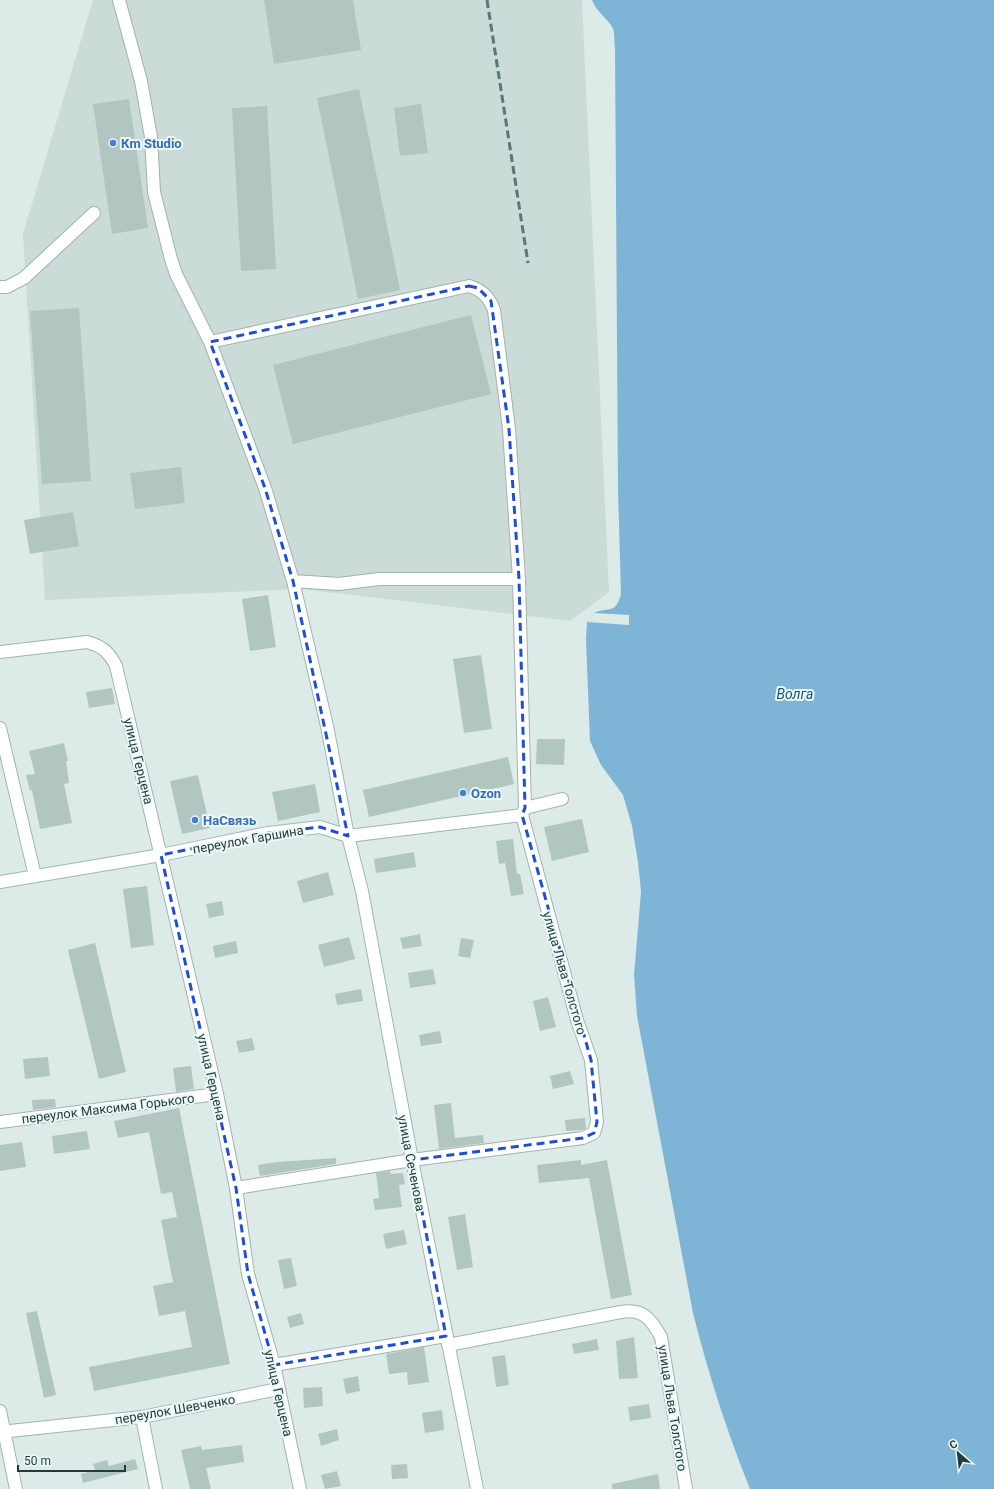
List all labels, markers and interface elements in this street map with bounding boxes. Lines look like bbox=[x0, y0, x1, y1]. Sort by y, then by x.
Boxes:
place label: Кm Studio bbox=[121, 136, 182, 151]
marker: Кm Studio bbox=[108, 138, 118, 148]
water label: Волга bbox=[776, 686, 814, 702]
street label: улица Герцена bbox=[121, 716, 156, 806]
place label: Ozon bbox=[471, 786, 501, 801]
marker: Ozon bbox=[458, 788, 468, 798]
place label: НаСвязь bbox=[203, 813, 256, 828]
marker: НаСвязь bbox=[190, 815, 200, 825]
street label: переулок Гаршина bbox=[191, 822, 305, 857]
street label: улица Льва Толстого bbox=[540, 910, 589, 1037]
street label: улица Герцена bbox=[194, 1032, 229, 1122]
street label: переулок Максима Горького bbox=[21, 1090, 195, 1127]
street label: улица Сеченова bbox=[395, 1114, 428, 1212]
street label: улица Льва Толстого bbox=[655, 1344, 690, 1472]
street label: улица Герцена bbox=[261, 1348, 296, 1438]
street label: переулок Шевченко bbox=[114, 1392, 236, 1427]
north arrow bbox=[938, 1433, 978, 1473]
text: С bbox=[947, 1437, 960, 1452]
scale bar bbox=[18, 1447, 125, 1473]
text: 50 m bbox=[24, 1454, 51, 1468]

